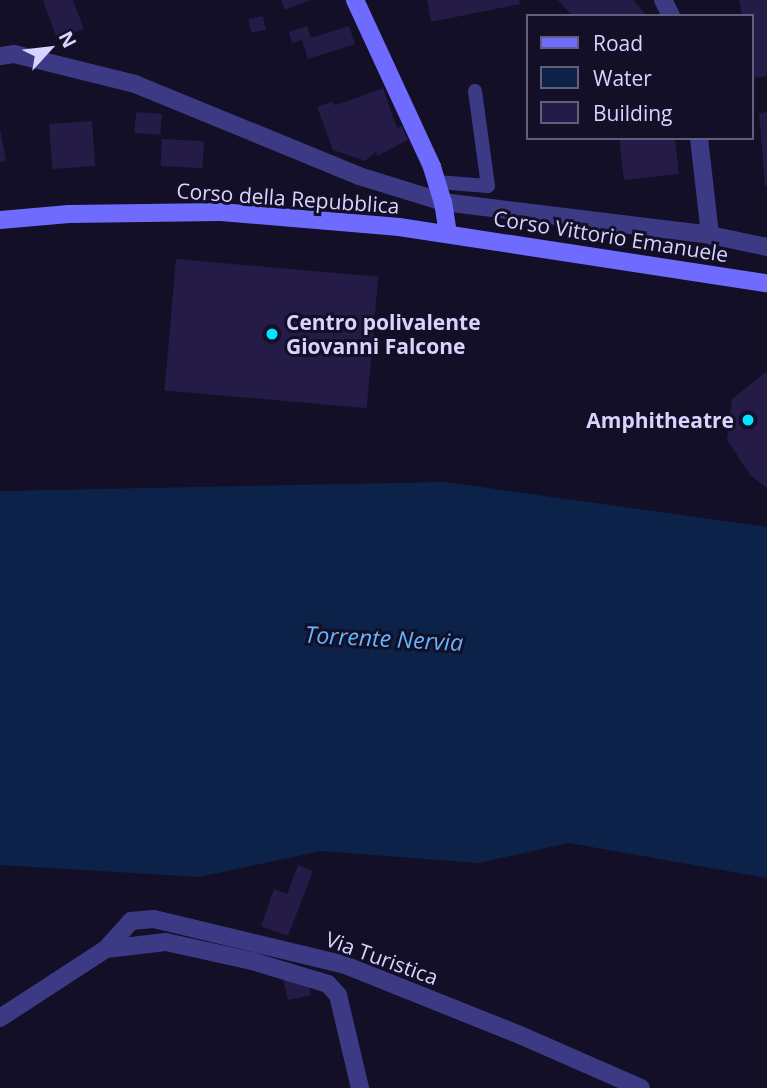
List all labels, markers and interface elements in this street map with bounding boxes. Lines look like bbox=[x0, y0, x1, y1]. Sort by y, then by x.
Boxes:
north arrow bbox=[14, 14, 84, 84]
legend bbox=[526, 14, 753, 140]
text: N bbox=[53, 27, 83, 52]
text: Road bbox=[593, 29, 643, 57]
text: Water bbox=[593, 64, 652, 92]
text: Building bbox=[593, 99, 672, 127]
street label: Corso della Repubblica bbox=[176, 178, 400, 218]
street label: Corso Vittorio Emanuele bbox=[492, 205, 730, 267]
place label: Centro polivalente Giovanni Falcone bbox=[286, 309, 481, 359]
marker: Centro polivalente Giovanni Falcone bbox=[264, 326, 280, 342]
place label: Amphitheatre bbox=[586, 407, 734, 433]
marker: Amphitheatre bbox=[740, 412, 756, 428]
water label: Torrente Nervia bbox=[304, 620, 464, 656]
street label: Via Turistica bbox=[322, 926, 442, 990]

